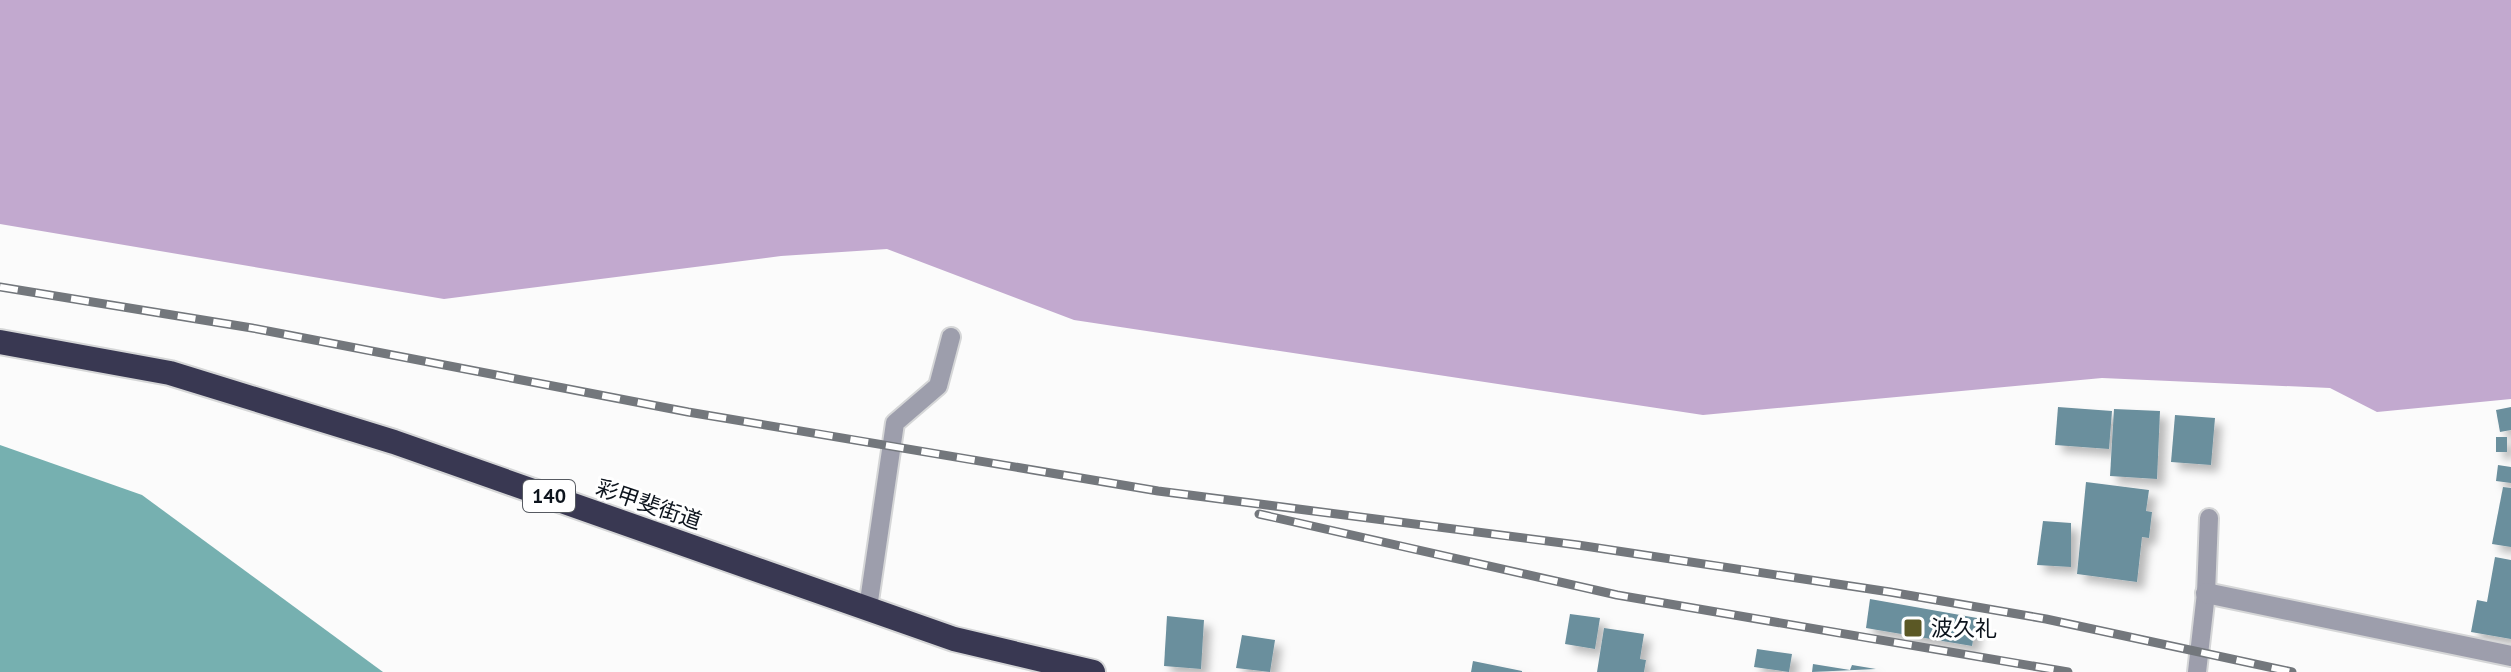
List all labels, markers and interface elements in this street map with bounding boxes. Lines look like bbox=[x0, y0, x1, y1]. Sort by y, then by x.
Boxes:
street label: 彩甲斐街道 bbox=[592, 473, 706, 535]
road number: 140 bbox=[523, 480, 575, 512]
place label: 波久礼 bbox=[1931, 614, 1997, 642]
marker: 波久礼 bbox=[1902, 617, 1924, 639]

